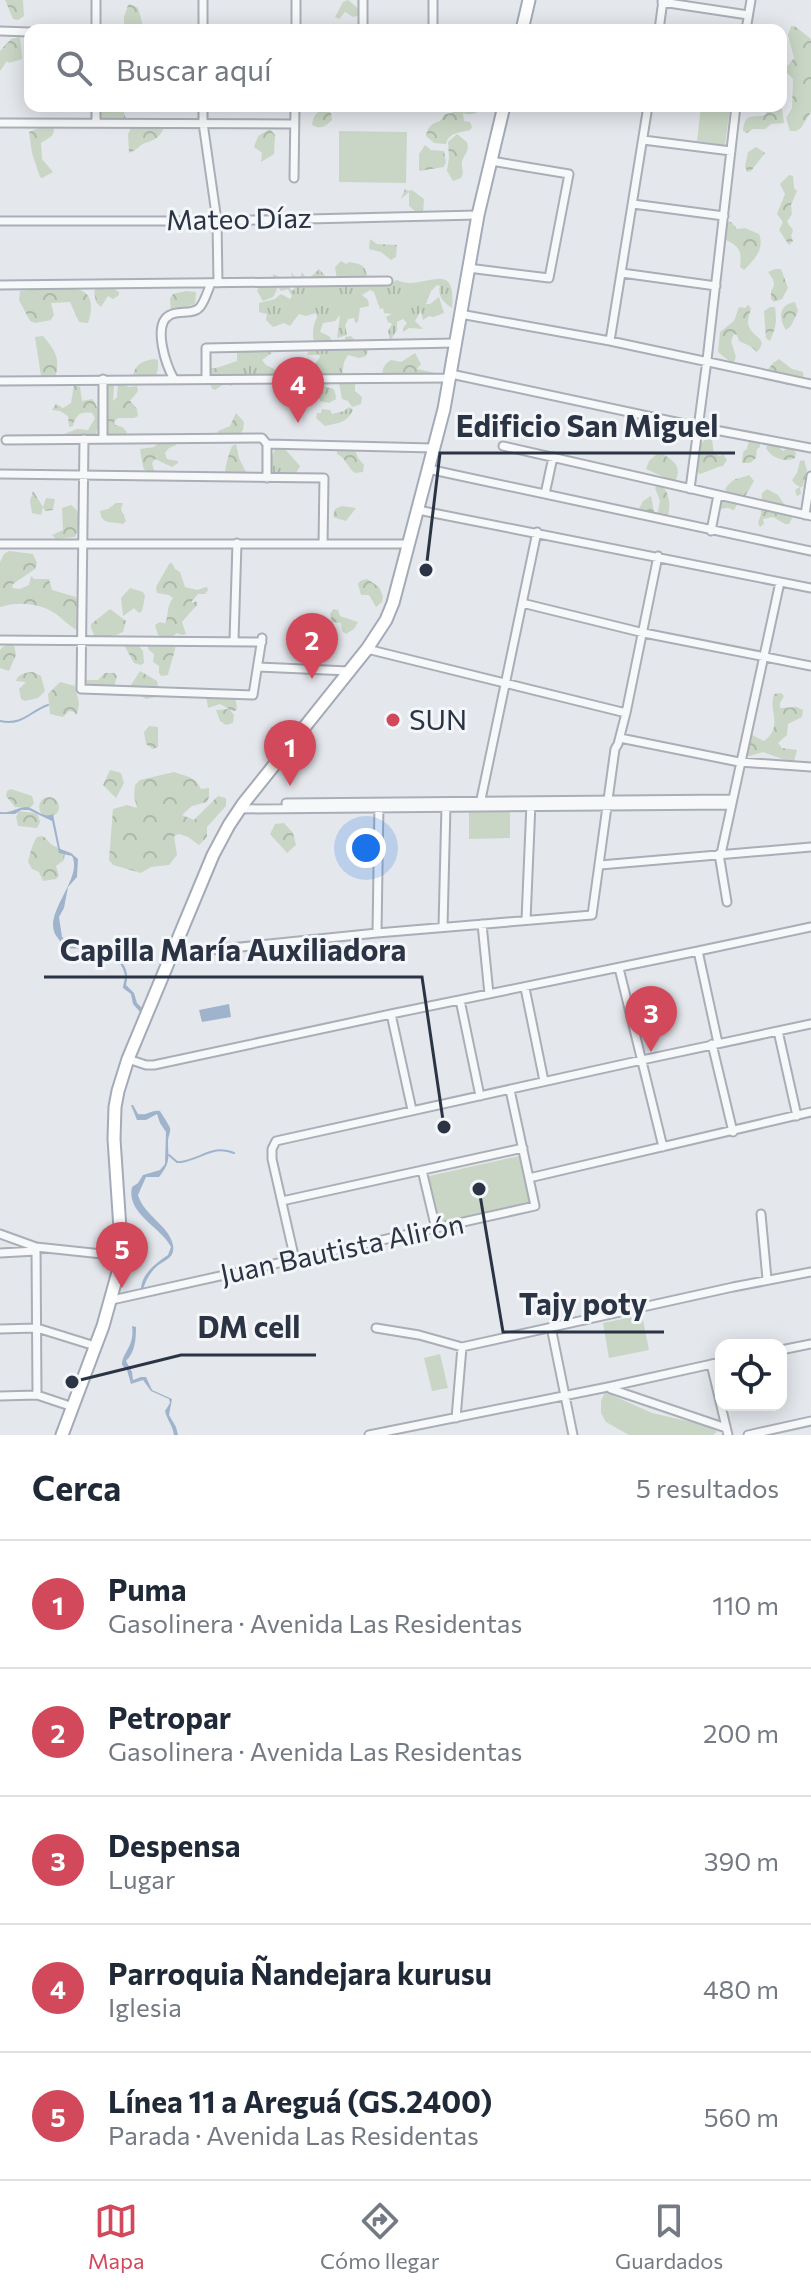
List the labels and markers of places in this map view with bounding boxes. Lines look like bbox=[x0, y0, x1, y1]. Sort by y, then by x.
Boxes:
pin: 4 bbox=[272, 357, 324, 423]
callout: Edificio San Miguel bbox=[440, 399, 735, 453]
pin: 2 bbox=[286, 613, 338, 679]
place label: SUN bbox=[409, 702, 467, 736]
marker: SUN bbox=[384, 711, 402, 729]
pin: 1 bbox=[264, 720, 316, 786]
callout: Capilla María Auxiliadora bbox=[44, 923, 422, 977]
pin: 3 bbox=[625, 986, 677, 1052]
pin: 5 bbox=[96, 1222, 148, 1288]
callout: Tajy poty bbox=[503, 1278, 664, 1332]
callout: DM cell bbox=[181, 1301, 316, 1355]

